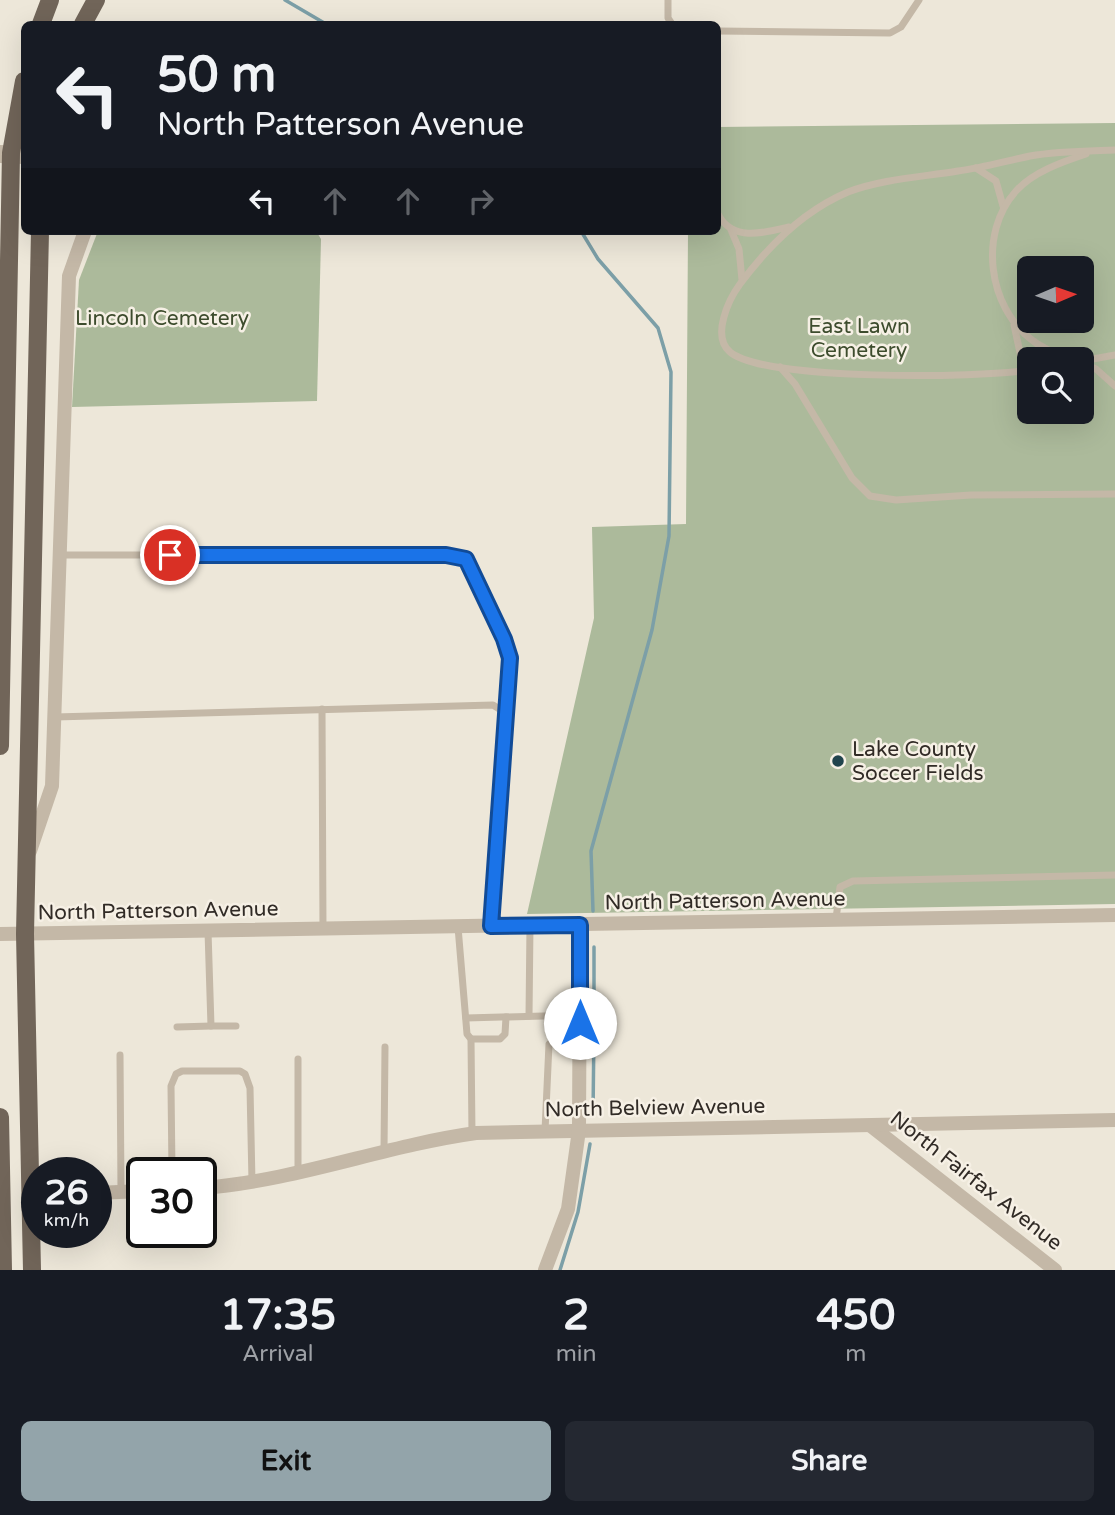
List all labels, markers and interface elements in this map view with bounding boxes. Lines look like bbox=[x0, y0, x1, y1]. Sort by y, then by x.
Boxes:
text: 50 m bbox=[157, 46, 276, 105]
icon: left bbox=[42, 49, 133, 140]
text: North Patterson Avenue bbox=[157, 106, 524, 144]
icon: left bbox=[243, 182, 281, 220]
icon: ahead bbox=[316, 182, 354, 220]
icon: ahead bbox=[389, 182, 427, 220]
icon: right bbox=[462, 182, 500, 220]
north arrow bbox=[1017, 256, 1094, 332]
map controls bbox=[1017, 256, 1094, 424]
park label: Lincoln Cemetery bbox=[75, 306, 249, 331]
park label: East Lawn Cemetery bbox=[808, 314, 910, 363]
button: search bbox=[1017, 347, 1094, 424]
pin bbox=[140, 525, 200, 585]
icon: arrive bbox=[151, 536, 189, 574]
place label: Lake County Soccer Fields bbox=[852, 737, 984, 786]
marker: Lake County Soccer Fields bbox=[830, 753, 846, 769]
street label: North Patterson Avenue bbox=[604, 886, 846, 916]
street label: North Patterson Avenue bbox=[37, 896, 279, 926]
position arrow bbox=[543, 986, 617, 1060]
street label: North Belview Avenue bbox=[544, 1094, 766, 1122]
street label: North Fairfax Avenue bbox=[885, 1106, 1067, 1256]
speed limit sign: 30 bbox=[126, 1157, 217, 1248]
text: 26 bbox=[45, 1172, 88, 1214]
text: km/h bbox=[44, 1209, 89, 1231]
text: 17:35 bbox=[220, 1290, 336, 1341]
text: 2 bbox=[563, 1290, 589, 1341]
text: 450 bbox=[816, 1290, 895, 1341]
text: Arrival bbox=[242, 1340, 313, 1368]
text: min bbox=[556, 1340, 597, 1368]
text: m bbox=[845, 1340, 866, 1368]
button: Exit bbox=[21, 1421, 551, 1501]
button: Share bbox=[565, 1421, 1094, 1501]

